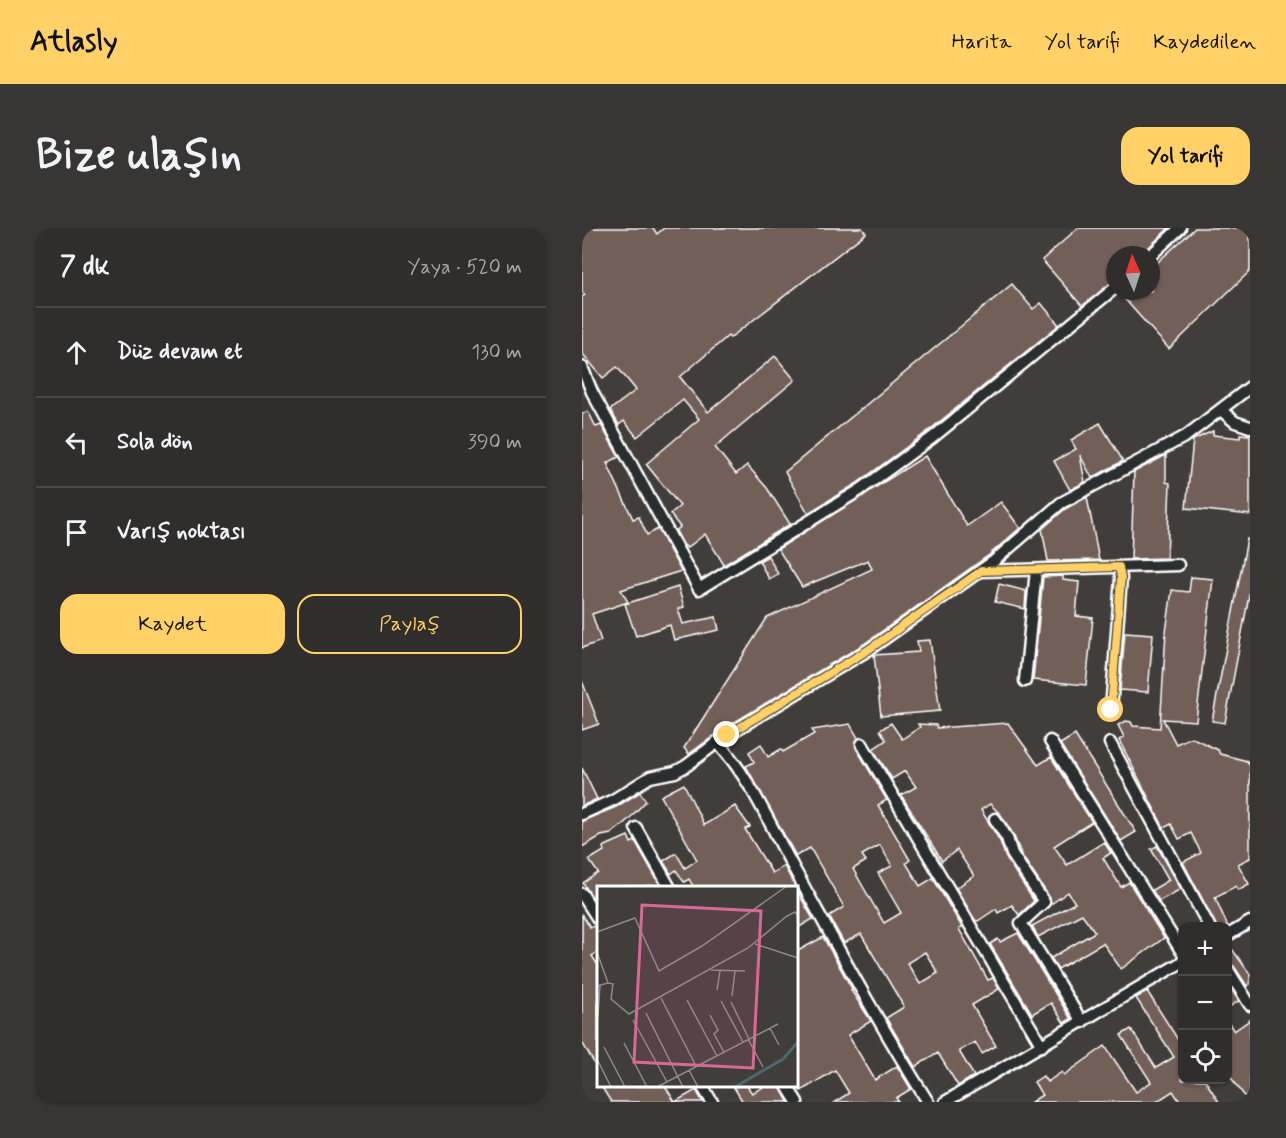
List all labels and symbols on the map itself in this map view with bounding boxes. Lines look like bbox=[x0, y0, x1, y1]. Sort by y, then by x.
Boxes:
north arrow bbox=[1106, 246, 1160, 300]
route start bbox=[1097, 696, 1123, 722]
route end bbox=[713, 721, 739, 747]
inset map bbox=[597, 886, 798, 1087]

